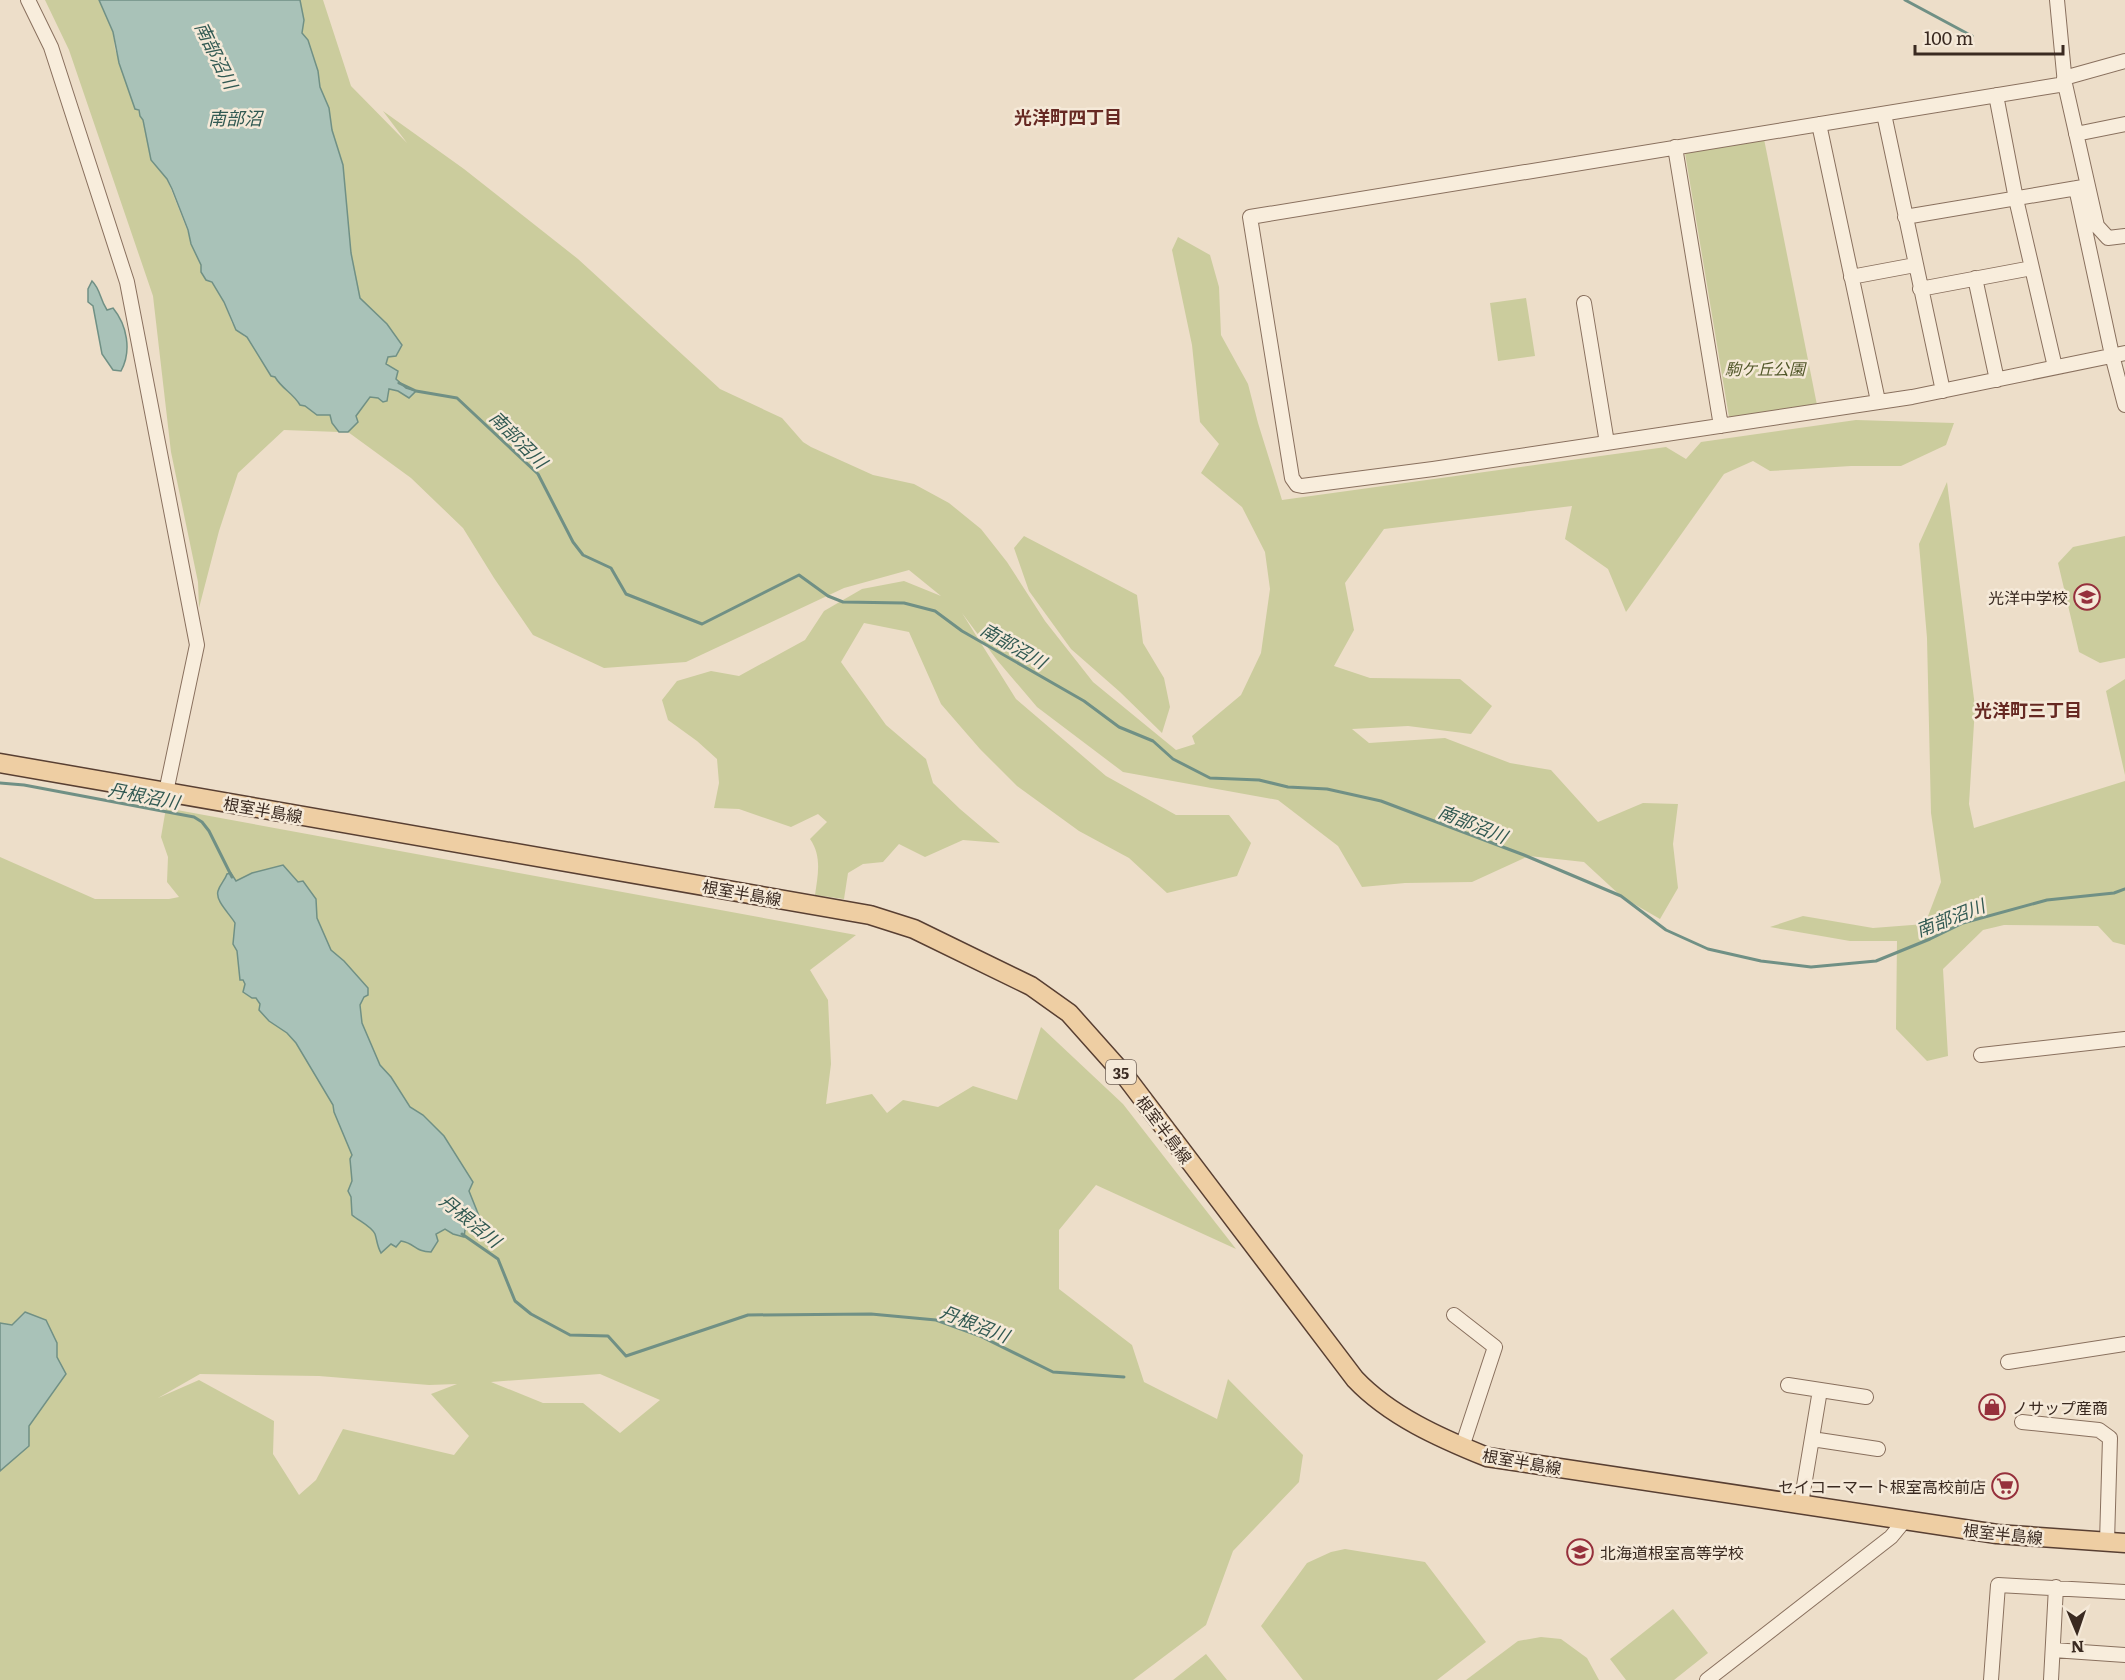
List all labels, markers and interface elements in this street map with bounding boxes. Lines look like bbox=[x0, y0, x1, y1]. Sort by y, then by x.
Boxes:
water label: 南部沼川 bbox=[189, 17, 246, 95]
scale bar bbox=[1915, 18, 2064, 56]
text: 100 m bbox=[1924, 24, 1973, 51]
district label: 光洋町四丁目 bbox=[1014, 103, 1122, 130]
water label: 南部沼 bbox=[208, 104, 265, 131]
park label: 駒ケ丘公園 bbox=[1725, 356, 1807, 380]
water label: 南部沼川 bbox=[484, 404, 555, 475]
school or university icon: 光洋中学校 bbox=[2072, 582, 2102, 612]
place label: 光洋中学校 bbox=[1988, 585, 2068, 609]
water label: 南部沼川 bbox=[976, 615, 1054, 676]
district label: 光洋町三丁目 bbox=[1974, 696, 2082, 723]
water label: 丹根沼川 bbox=[106, 775, 184, 816]
street label: 根室半島線 bbox=[222, 790, 304, 828]
water label: 南部沼川 bbox=[1435, 797, 1513, 850]
street label: 根室半島線 bbox=[701, 873, 783, 911]
water label: 南部沼川 bbox=[1912, 891, 1990, 943]
road number: 35 bbox=[1106, 1060, 1136, 1084]
street label: 根室半島線 bbox=[1131, 1090, 1199, 1168]
water label: 丹根沼川 bbox=[435, 1187, 509, 1254]
water label: 丹根沼川 bbox=[937, 1297, 1015, 1349]
shop icon: ノサップ産商 bbox=[1977, 1392, 2007, 1422]
place label: ノサップ産商 bbox=[2012, 1395, 2108, 1419]
street label: 根室半島線 bbox=[1481, 1442, 1563, 1480]
supermarket icon: セイコーマート根室高校前店 bbox=[1990, 1471, 2020, 1501]
place label: セイコーマート根室高校前店 bbox=[1778, 1474, 1986, 1498]
street label: 根室半島線 bbox=[1962, 1517, 2044, 1549]
school or university icon: 北海道根室高等学校 bbox=[1565, 1537, 1595, 1567]
place label: 北海道根室高等学校 bbox=[1600, 1540, 1744, 1564]
north arrow bbox=[2047, 1602, 2107, 1662]
text: N bbox=[2070, 1636, 2085, 1660]

